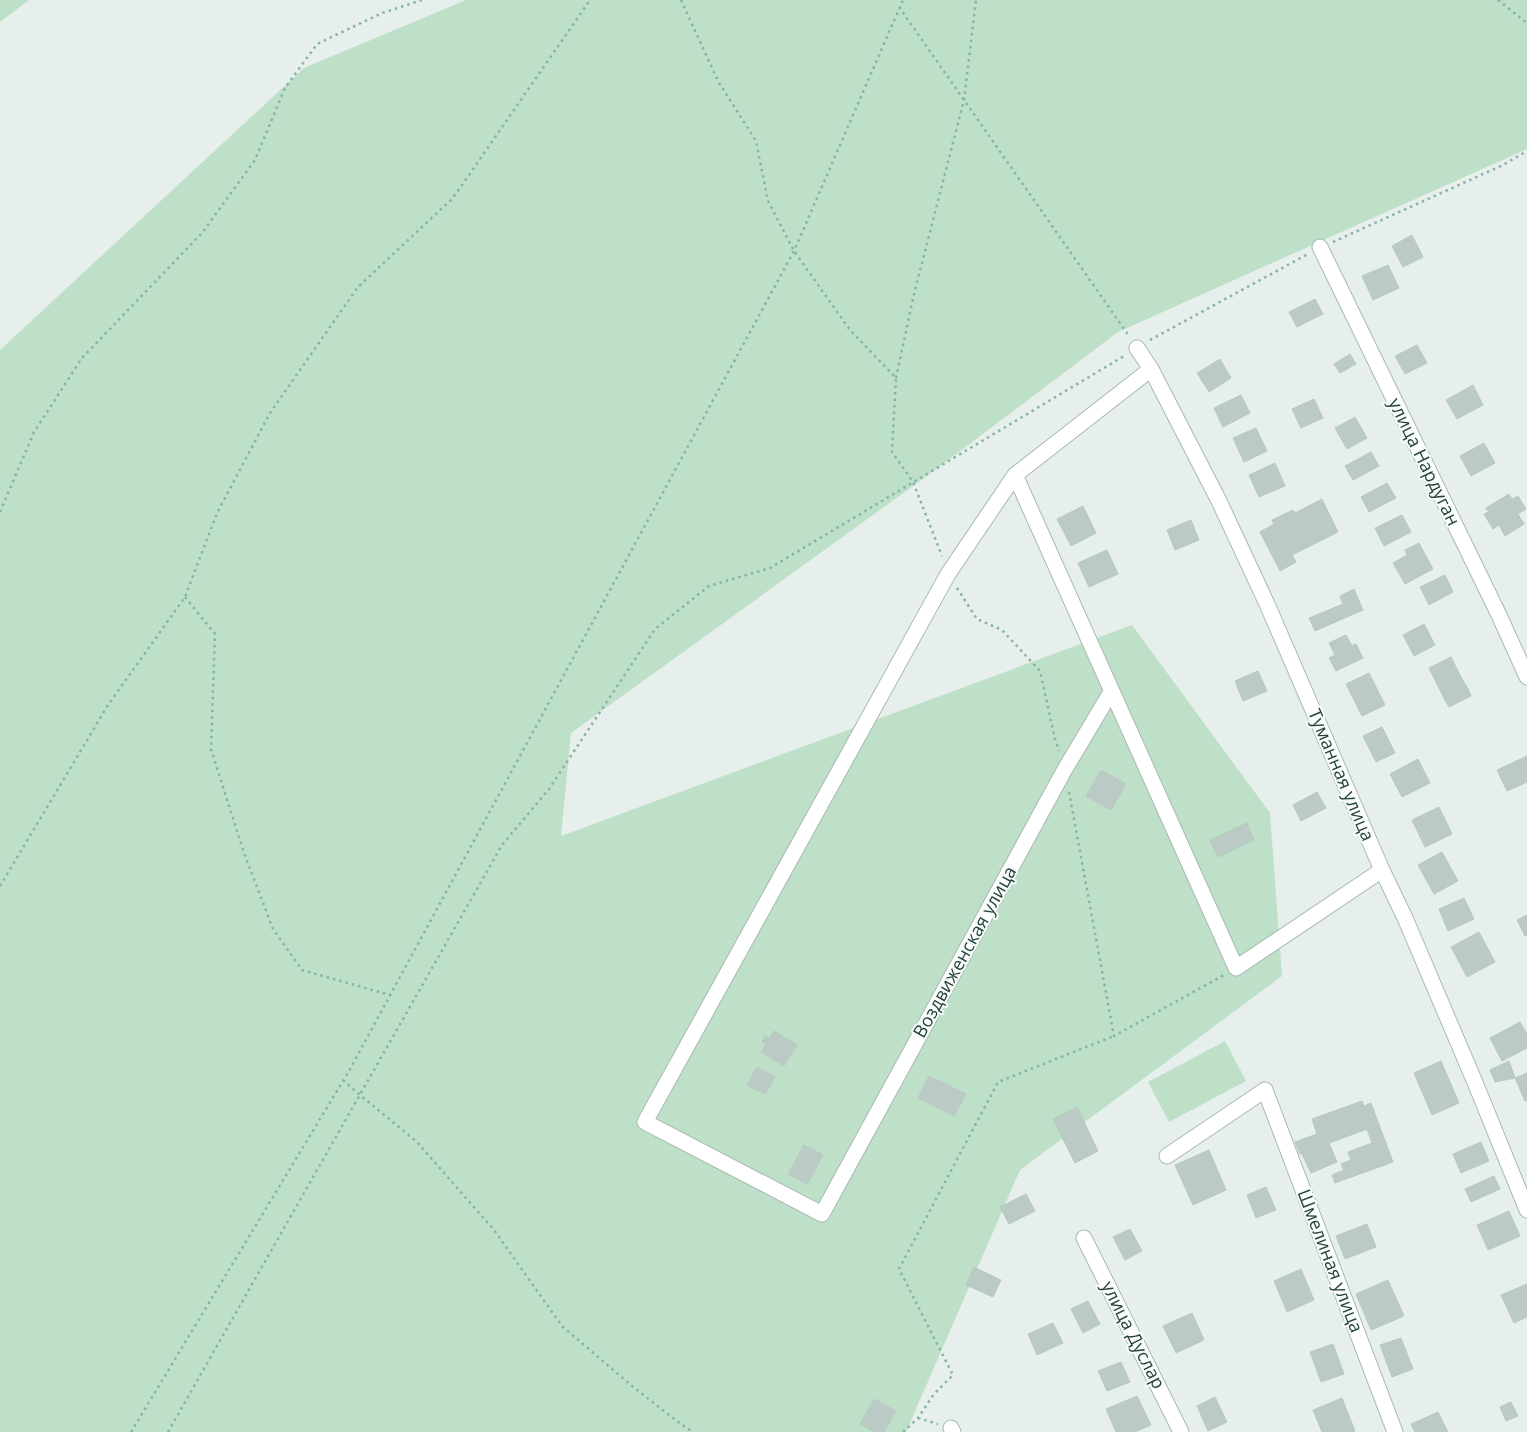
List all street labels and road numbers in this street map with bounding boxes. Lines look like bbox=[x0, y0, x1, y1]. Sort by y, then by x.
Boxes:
street label: улица Нардуган bbox=[1384, 394, 1466, 530]
street label: Туманная улица bbox=[1303, 705, 1381, 844]
street label: Воздвиженская улица bbox=[907, 861, 1021, 1042]
street label: Шмелиная улица bbox=[1293, 1186, 1369, 1336]
street label: улица Дуслар bbox=[1096, 1277, 1171, 1393]

